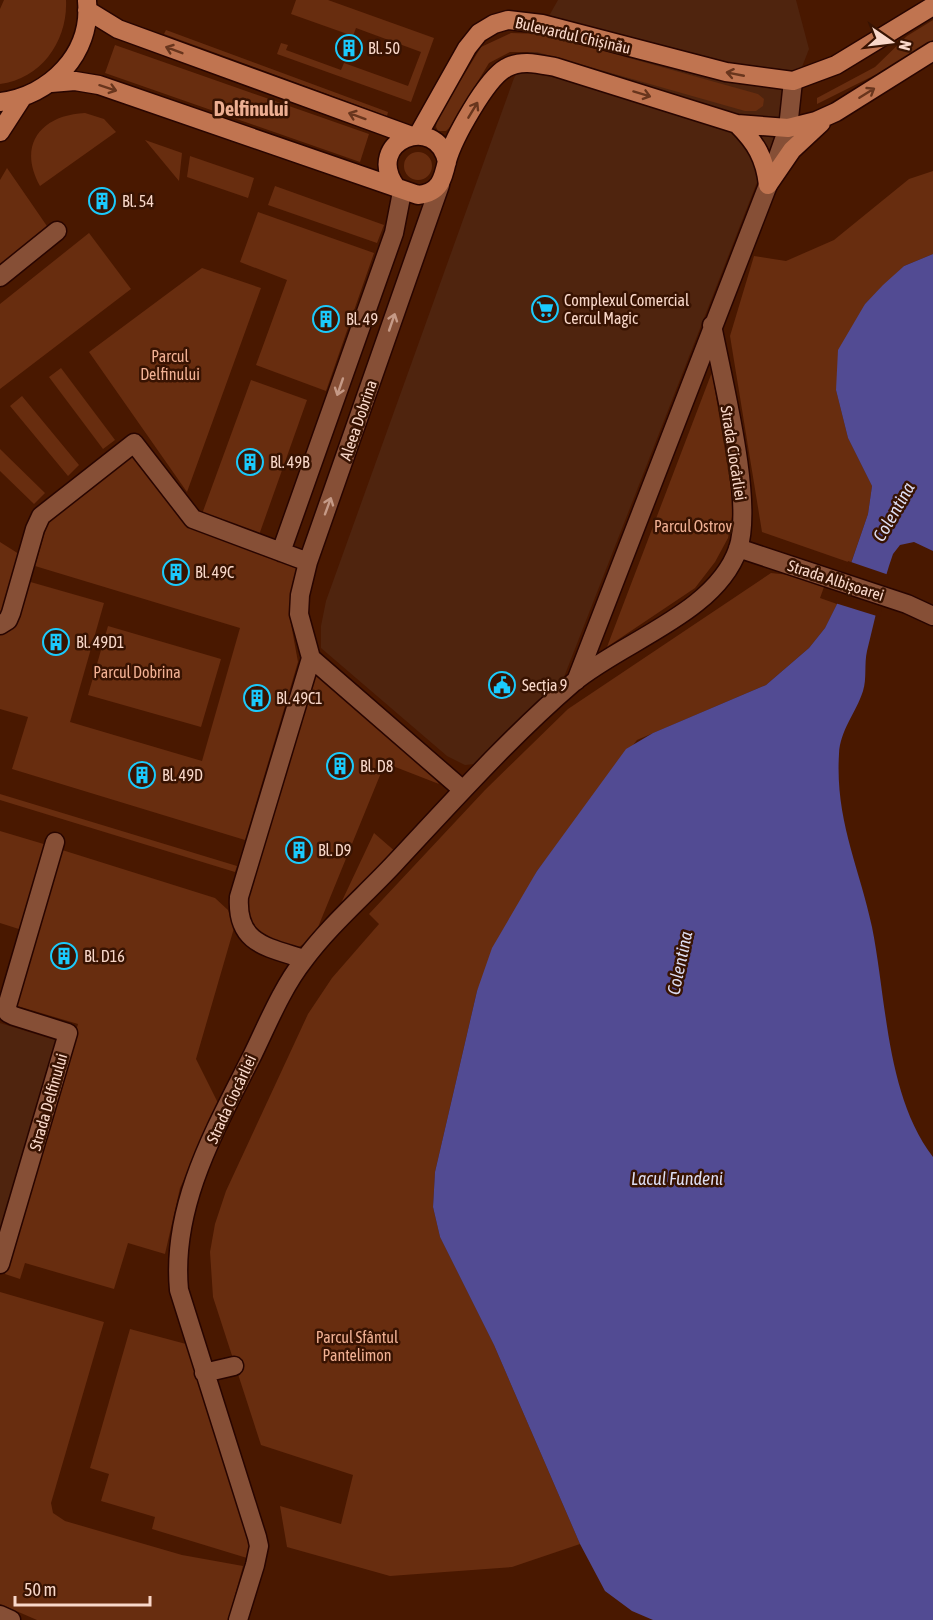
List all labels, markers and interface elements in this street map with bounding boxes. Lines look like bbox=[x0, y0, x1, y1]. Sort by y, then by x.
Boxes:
north arrow bbox=[861, 12, 921, 72]
street label: Bulevardul Chișinău bbox=[513, 13, 632, 58]
building icon: Bl. 50 bbox=[334, 33, 364, 63]
place label: Bl. 50 bbox=[368, 39, 400, 57]
text: N bbox=[896, 39, 915, 52]
one-way arrow bbox=[165, 44, 184, 55]
one-way arrow bbox=[726, 68, 746, 79]
one-way arrow bbox=[98, 83, 117, 94]
one-way arrow bbox=[858, 86, 875, 98]
one-way arrow bbox=[632, 89, 651, 100]
district label: Delfinului bbox=[214, 97, 288, 120]
one-way arrow bbox=[468, 102, 480, 119]
one-way arrow bbox=[348, 110, 367, 121]
building icon: Bl. 54 bbox=[87, 186, 117, 216]
place label: Bl. 54 bbox=[122, 192, 154, 210]
place label: Complexul Comercial Cercul Magic bbox=[564, 291, 690, 328]
supermarket icon: Complexul Comercial Cercul Magic bbox=[530, 294, 560, 324]
building icon: Bl. 49 bbox=[311, 304, 341, 334]
place label: Bl. 49 bbox=[346, 310, 378, 328]
one-way arrow bbox=[387, 313, 398, 332]
park label: Parcul Delfinului bbox=[140, 347, 200, 383]
one-way arrow bbox=[333, 377, 344, 396]
street label: Aleea Dobrina bbox=[336, 378, 380, 462]
street label: Strada Ciocârliei bbox=[718, 404, 750, 502]
building icon: Bl. 49B bbox=[235, 447, 265, 477]
place label: Bl. 49B bbox=[270, 453, 310, 471]
water label: Colentina bbox=[868, 478, 919, 545]
one-way arrow bbox=[323, 498, 334, 516]
park label: Parcul Ostrov bbox=[654, 517, 732, 535]
street label: Strada Albișoarei bbox=[785, 556, 886, 605]
building icon: Bl. 49C bbox=[161, 557, 191, 587]
place label: Bl. 49C bbox=[195, 563, 234, 581]
building icon: Bl. 49D1 bbox=[41, 627, 71, 657]
place label: Bl. 49D1 bbox=[76, 633, 124, 651]
park label: Parcul Dobrina bbox=[93, 663, 181, 681]
public building icon: Secția 9 bbox=[487, 670, 517, 700]
place label: Secția 9 bbox=[522, 676, 567, 695]
building icon: Bl. 49C1 bbox=[242, 683, 272, 713]
place label: Bl. 49C1 bbox=[276, 689, 323, 707]
building icon: Bl. D8 bbox=[325, 751, 355, 781]
place label: Bl. D8 bbox=[360, 757, 393, 775]
building icon: Bl. 49D bbox=[127, 760, 157, 790]
place label: Bl. 49D bbox=[162, 766, 203, 784]
building icon: Bl. D9 bbox=[284, 835, 314, 865]
place label: Bl. D9 bbox=[318, 841, 351, 859]
water label: Colentina bbox=[663, 929, 697, 997]
building icon: Bl. D16 bbox=[49, 941, 79, 971]
place label: Bl. D16 bbox=[84, 947, 125, 965]
street label: Strada Delfinului bbox=[26, 1051, 70, 1153]
street label: Strada Ciocârliei bbox=[203, 1052, 259, 1146]
water label: Lacul Fundeni bbox=[631, 1168, 723, 1189]
park label: Parcul Sfântul Pantelimon bbox=[316, 1328, 399, 1364]
scale bar bbox=[15, 1569, 150, 1607]
text: 50 m bbox=[24, 1579, 56, 1600]

